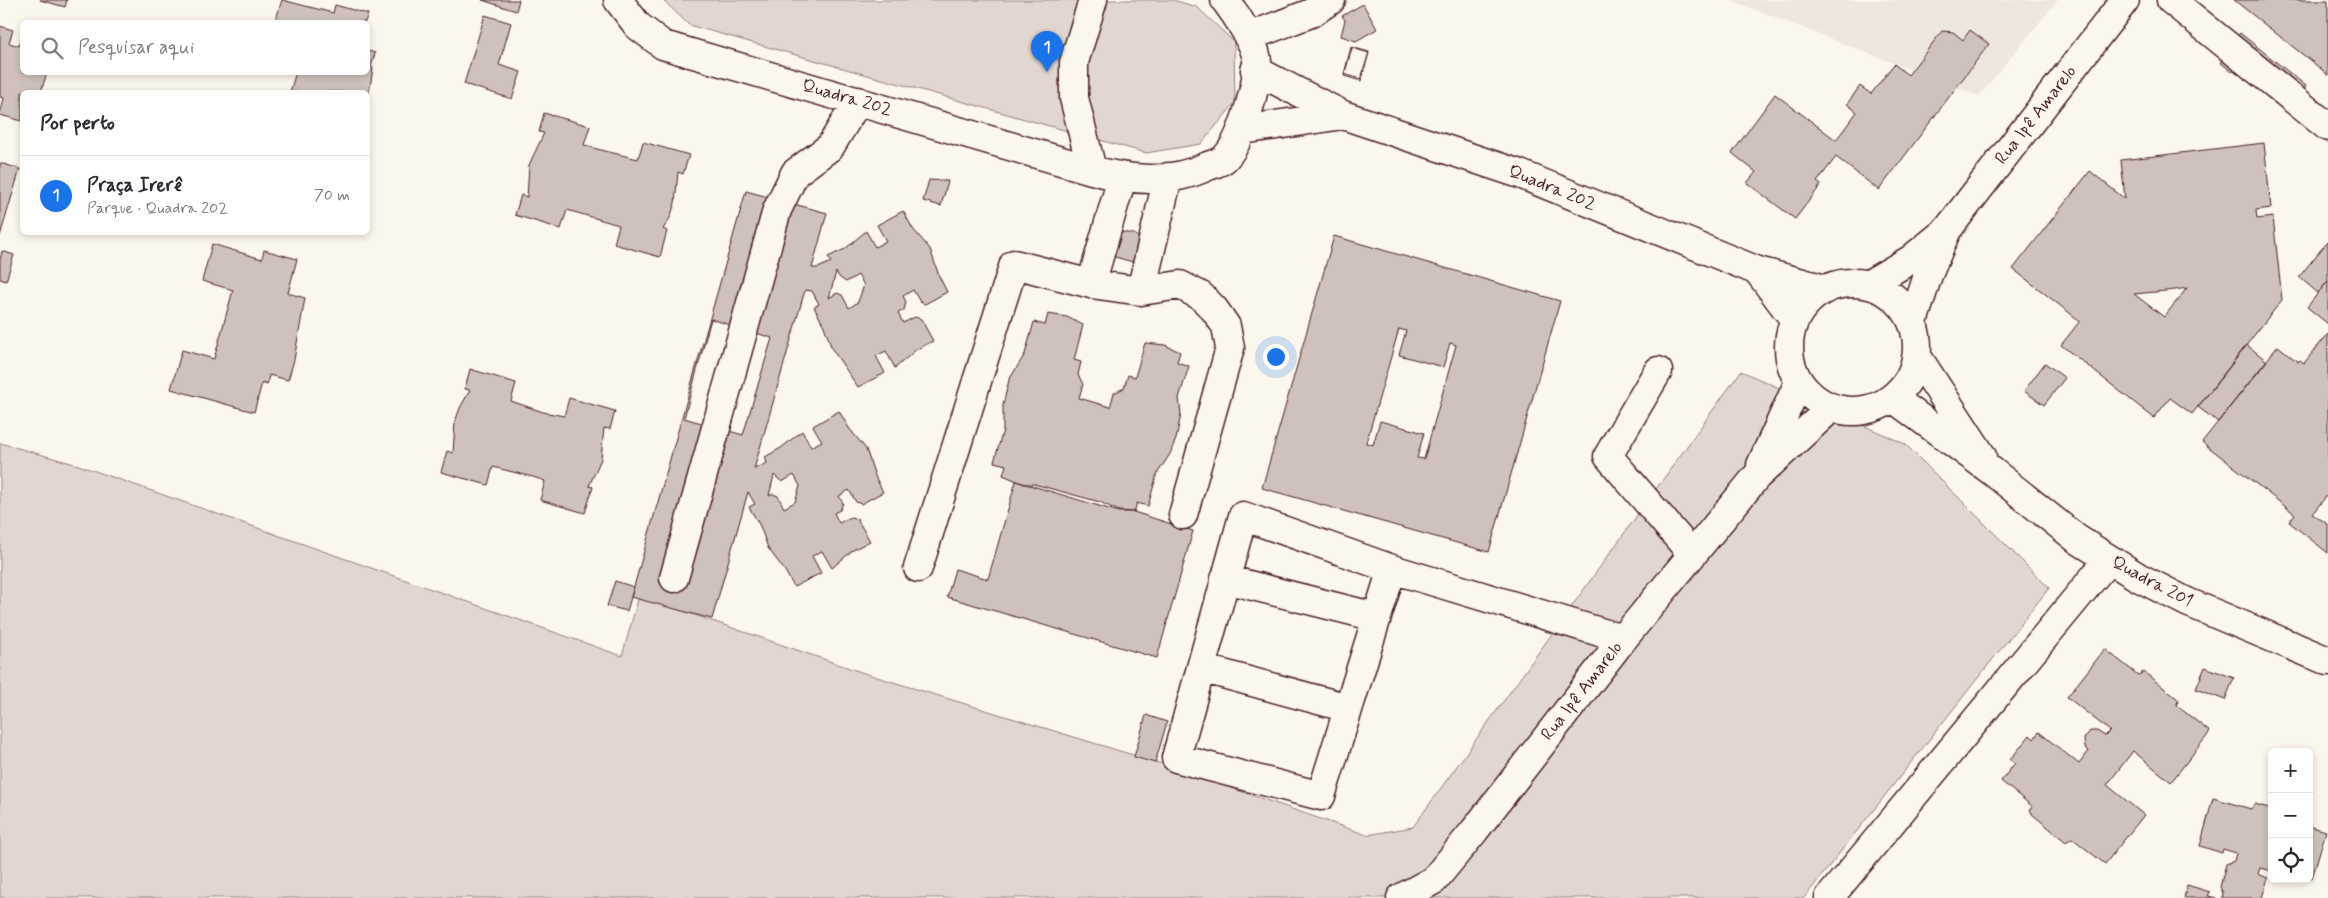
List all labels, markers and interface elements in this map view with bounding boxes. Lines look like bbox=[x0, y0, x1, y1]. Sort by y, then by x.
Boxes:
search box bbox=[20, 20, 370, 75]
pin: 1 bbox=[1031, 31, 1063, 72]
icon: search bbox=[38, 34, 66, 62]
text: Pesquisar aqui bbox=[78, 35, 194, 60]
street label: Rua Ipê Amarelo bbox=[1990, 60, 2082, 170]
street label: Quadra 202 bbox=[799, 74, 895, 122]
text: Por perto bbox=[40, 109, 115, 137]
street label: Quadra 202 bbox=[1505, 160, 1600, 217]
text: Praça Irerê bbox=[87, 173, 183, 198]
text: 1 bbox=[52, 185, 60, 206]
text: 70 m bbox=[314, 185, 350, 206]
text: Parque · Quadra 202 bbox=[87, 198, 228, 219]
your location bbox=[1263, 344, 1289, 370]
street label: Quadra 201 bbox=[2107, 551, 2197, 613]
street label: Rua Ipê Amarelo bbox=[1536, 636, 1628, 746]
map controls bbox=[2268, 748, 2313, 883]
button: + bbox=[2268, 748, 2313, 793]
button: − bbox=[2268, 793, 2313, 838]
button: locate bbox=[2268, 838, 2313, 883]

